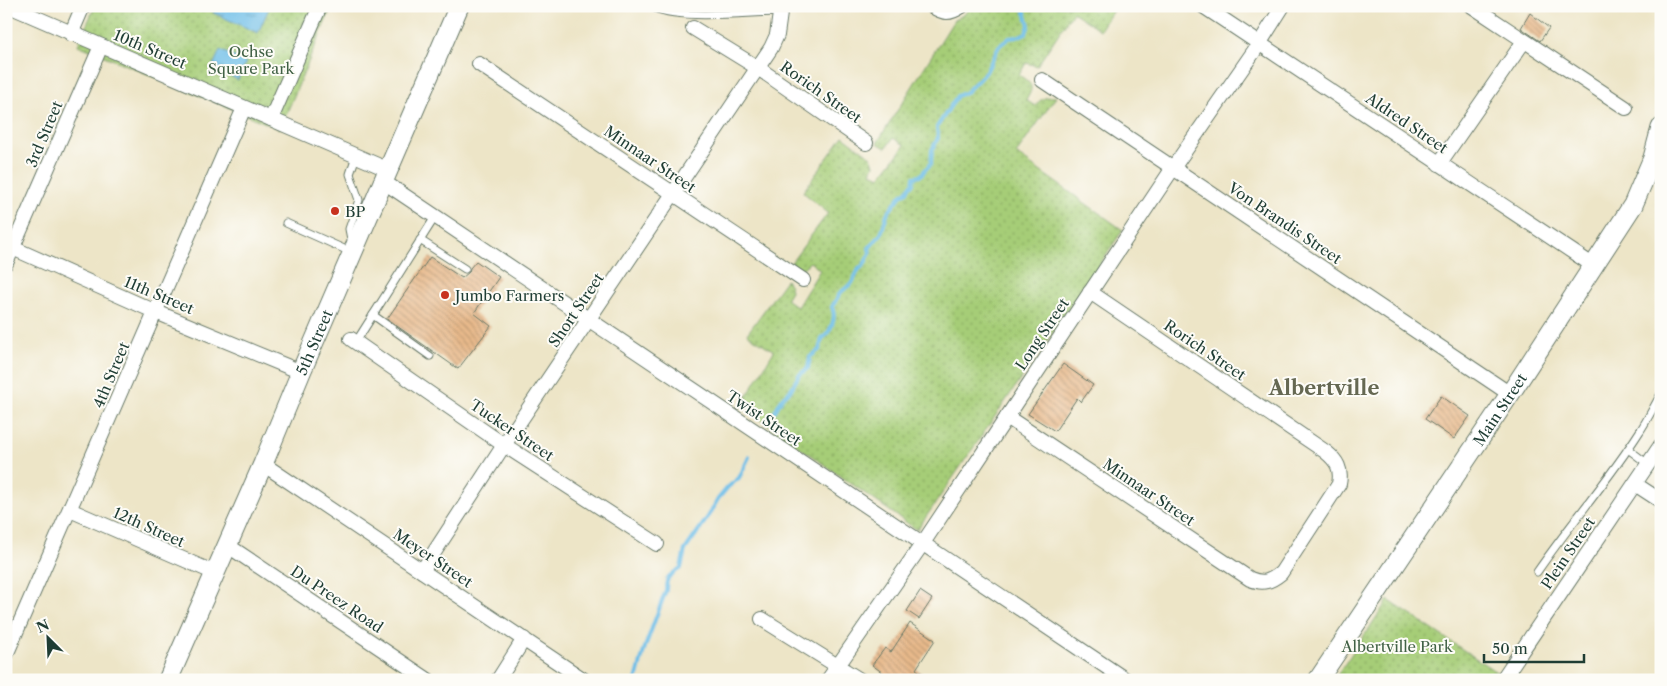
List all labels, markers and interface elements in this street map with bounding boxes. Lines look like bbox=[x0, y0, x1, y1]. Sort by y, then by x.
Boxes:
street label: 10th Street bbox=[111, 25, 190, 73]
park label: Ochse Square Park bbox=[208, 42, 295, 78]
street label: Rorich Street bbox=[777, 57, 866, 127]
street label: Aldred Street bbox=[1362, 88, 1452, 158]
street label: 3rd Street bbox=[22, 97, 67, 170]
street label: Minnaar Street bbox=[600, 121, 700, 197]
street label: Von Brandis Street bbox=[1224, 177, 1346, 268]
place label: BP bbox=[345, 202, 365, 221]
marker: BP bbox=[329, 205, 341, 217]
street label: Short Street bbox=[544, 269, 608, 351]
street label: 11th Street bbox=[121, 272, 197, 318]
place label: Jumbo Farmers bbox=[453, 286, 564, 305]
marker: Jumbo Farmers bbox=[439, 289, 451, 301]
street label: Long Street bbox=[1011, 294, 1073, 374]
street label: 5th Street bbox=[291, 306, 337, 378]
street label: Rorich Street bbox=[1160, 316, 1250, 385]
street label: 4th Street bbox=[89, 338, 134, 411]
street label: Main Street bbox=[1469, 369, 1531, 449]
district label: Albertville bbox=[1268, 376, 1379, 400]
street label: Twist Street bbox=[723, 386, 805, 450]
street label: Tucker Street bbox=[467, 395, 558, 465]
street label: Minnaar Street bbox=[1099, 454, 1199, 530]
street label: 12th Street bbox=[110, 503, 188, 551]
street label: Plein Street bbox=[1537, 513, 1600, 593]
street label: Meyer Street bbox=[390, 524, 477, 592]
street label: Du Preez Road bbox=[287, 561, 387, 637]
north arrow bbox=[22, 614, 72, 664]
text: N bbox=[33, 615, 52, 637]
scale bar bbox=[1484, 631, 1584, 663]
park label: Albertville Park bbox=[1340, 637, 1454, 656]
text: 50 m bbox=[1492, 639, 1528, 658]

